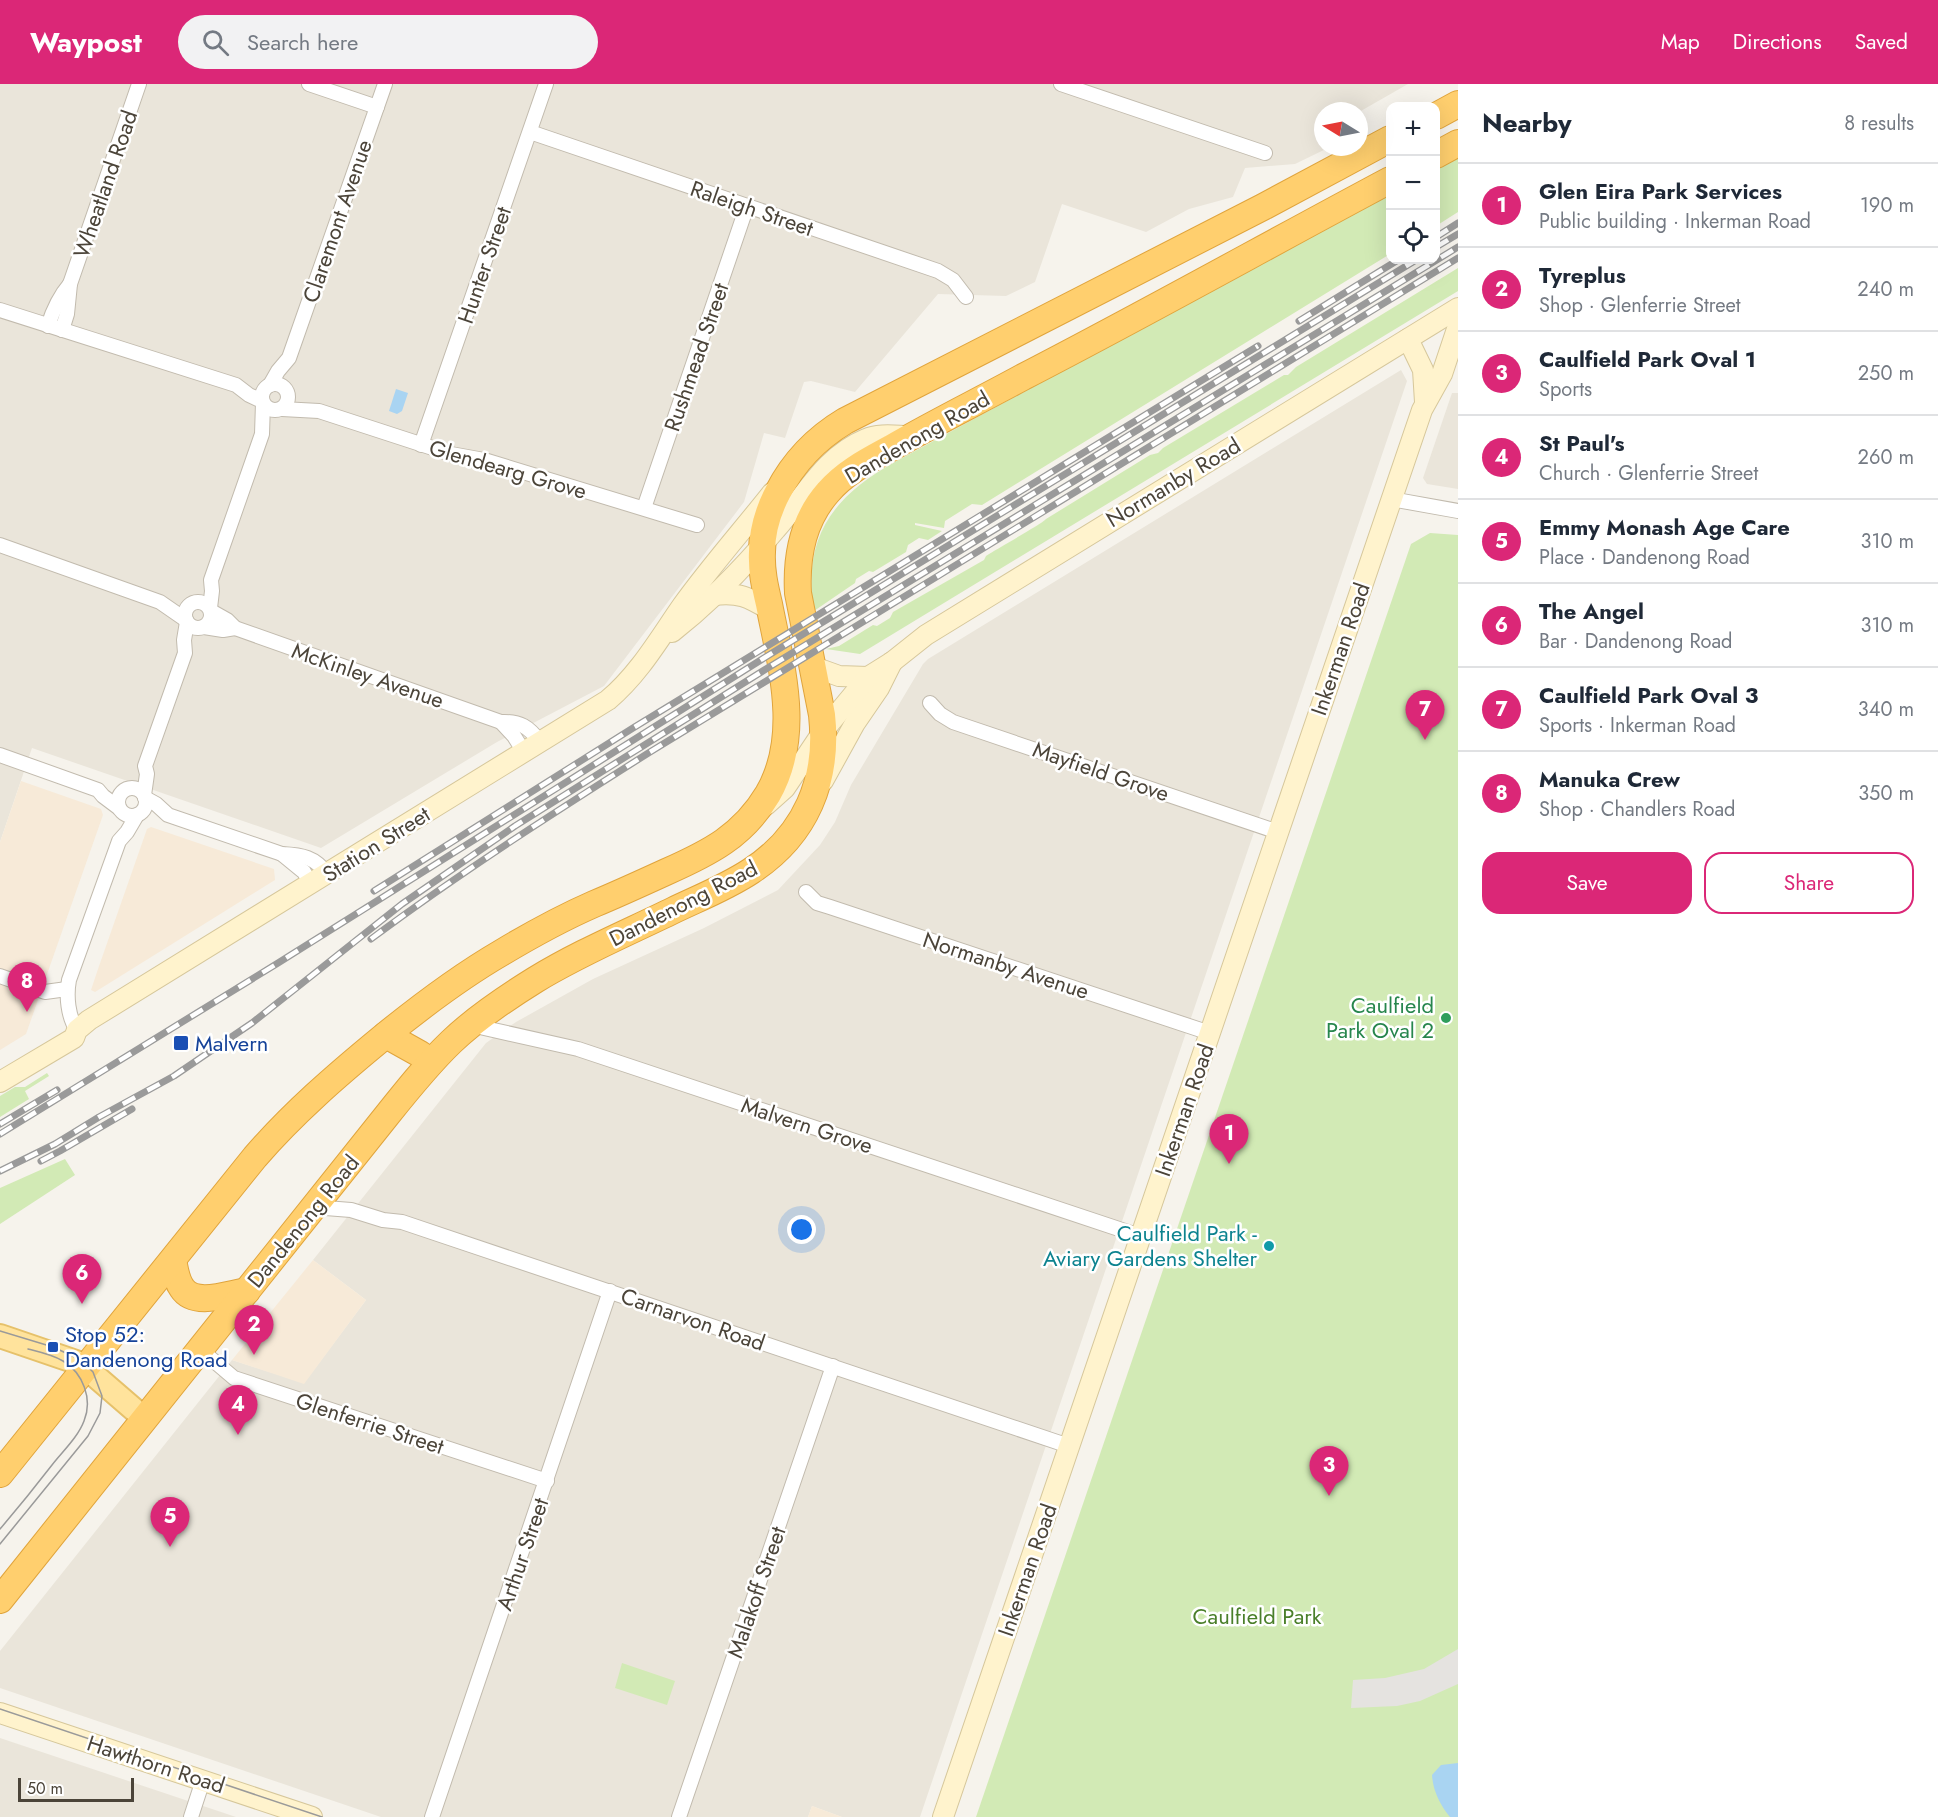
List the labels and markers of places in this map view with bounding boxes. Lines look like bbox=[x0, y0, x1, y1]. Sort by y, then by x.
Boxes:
pin: 7 bbox=[1406, 690, 1444, 740]
pin: 8 bbox=[8, 962, 46, 1012]
place label: Caulfield Park Oval 2 bbox=[1326, 989, 1434, 1046]
marker: Caulfield Park Oval 2 bbox=[1439, 1011, 1453, 1025]
place label: Malvern bbox=[195, 1027, 268, 1059]
marker: Malvern bbox=[172, 1034, 190, 1052]
pin: 1 bbox=[1210, 1114, 1248, 1164]
place label: Caulfield Park - Aviary Gardens Shelter bbox=[1043, 1217, 1257, 1274]
marker: Caulfield Park - Aviary Gardens Shelter bbox=[1262, 1239, 1276, 1253]
pin: 6 bbox=[62, 1254, 101, 1304]
pin: 2 bbox=[234, 1306, 274, 1355]
place label: Stop 52: Dandenong Road bbox=[65, 1318, 228, 1375]
marker: Stop 52: Dandenong Road bbox=[46, 1340, 60, 1354]
pin: 4 bbox=[218, 1386, 258, 1435]
pin: 3 bbox=[1310, 1446, 1348, 1496]
pin: 5 bbox=[150, 1498, 190, 1547]

